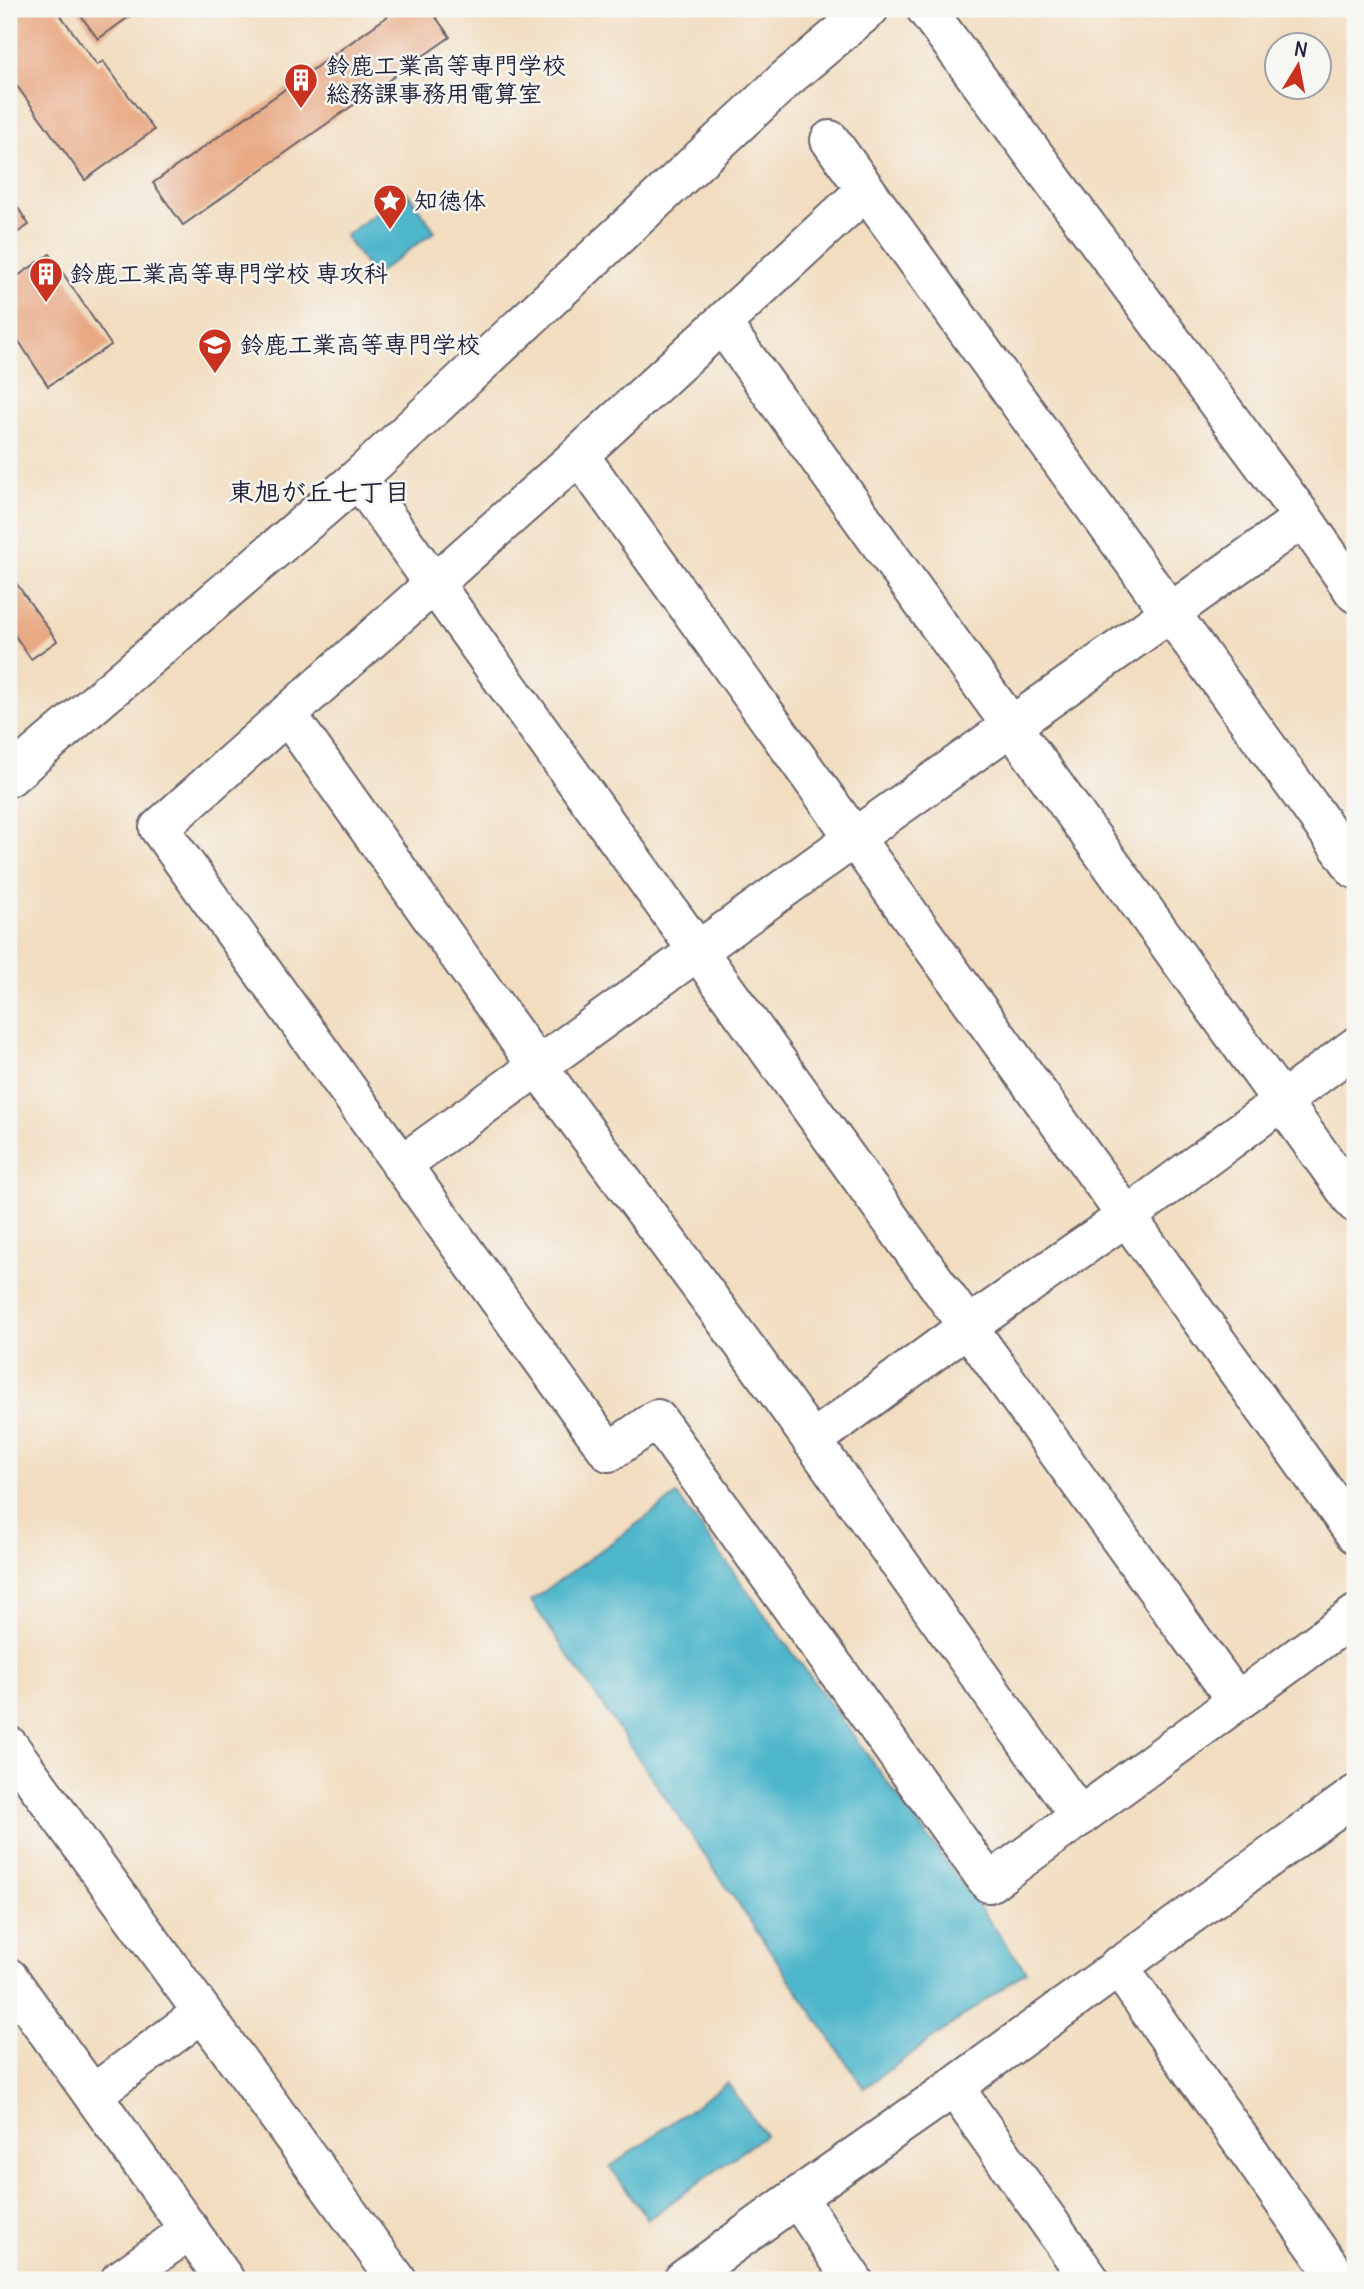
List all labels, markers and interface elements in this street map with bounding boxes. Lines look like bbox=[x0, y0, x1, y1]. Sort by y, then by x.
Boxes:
north arrow bbox=[1262, 32, 1332, 102]
text: N bbox=[1292, 36, 1310, 62]
place label: 鈴鹿工業高等専門学校 総務課事務用電算室 bbox=[326, 50, 566, 108]
building icon: 鈴鹿工業高等専門学校 総務課事務用電算室 bbox=[282, 61, 320, 110]
place icon: 知徳体 bbox=[371, 182, 409, 231]
place label: 知徳体 bbox=[414, 185, 486, 215]
building icon: 鈴鹿工業高等専門学校 専攻科 bbox=[27, 255, 65, 304]
place label: 鈴鹿工業高等専門学校 専攻科 bbox=[70, 258, 388, 288]
school or university icon: 鈴鹿工業高等専門学校 bbox=[196, 326, 234, 375]
place label: 鈴鹿工業高等専門学校 bbox=[240, 329, 480, 359]
district label: 東旭が丘七丁目 bbox=[228, 475, 410, 508]

